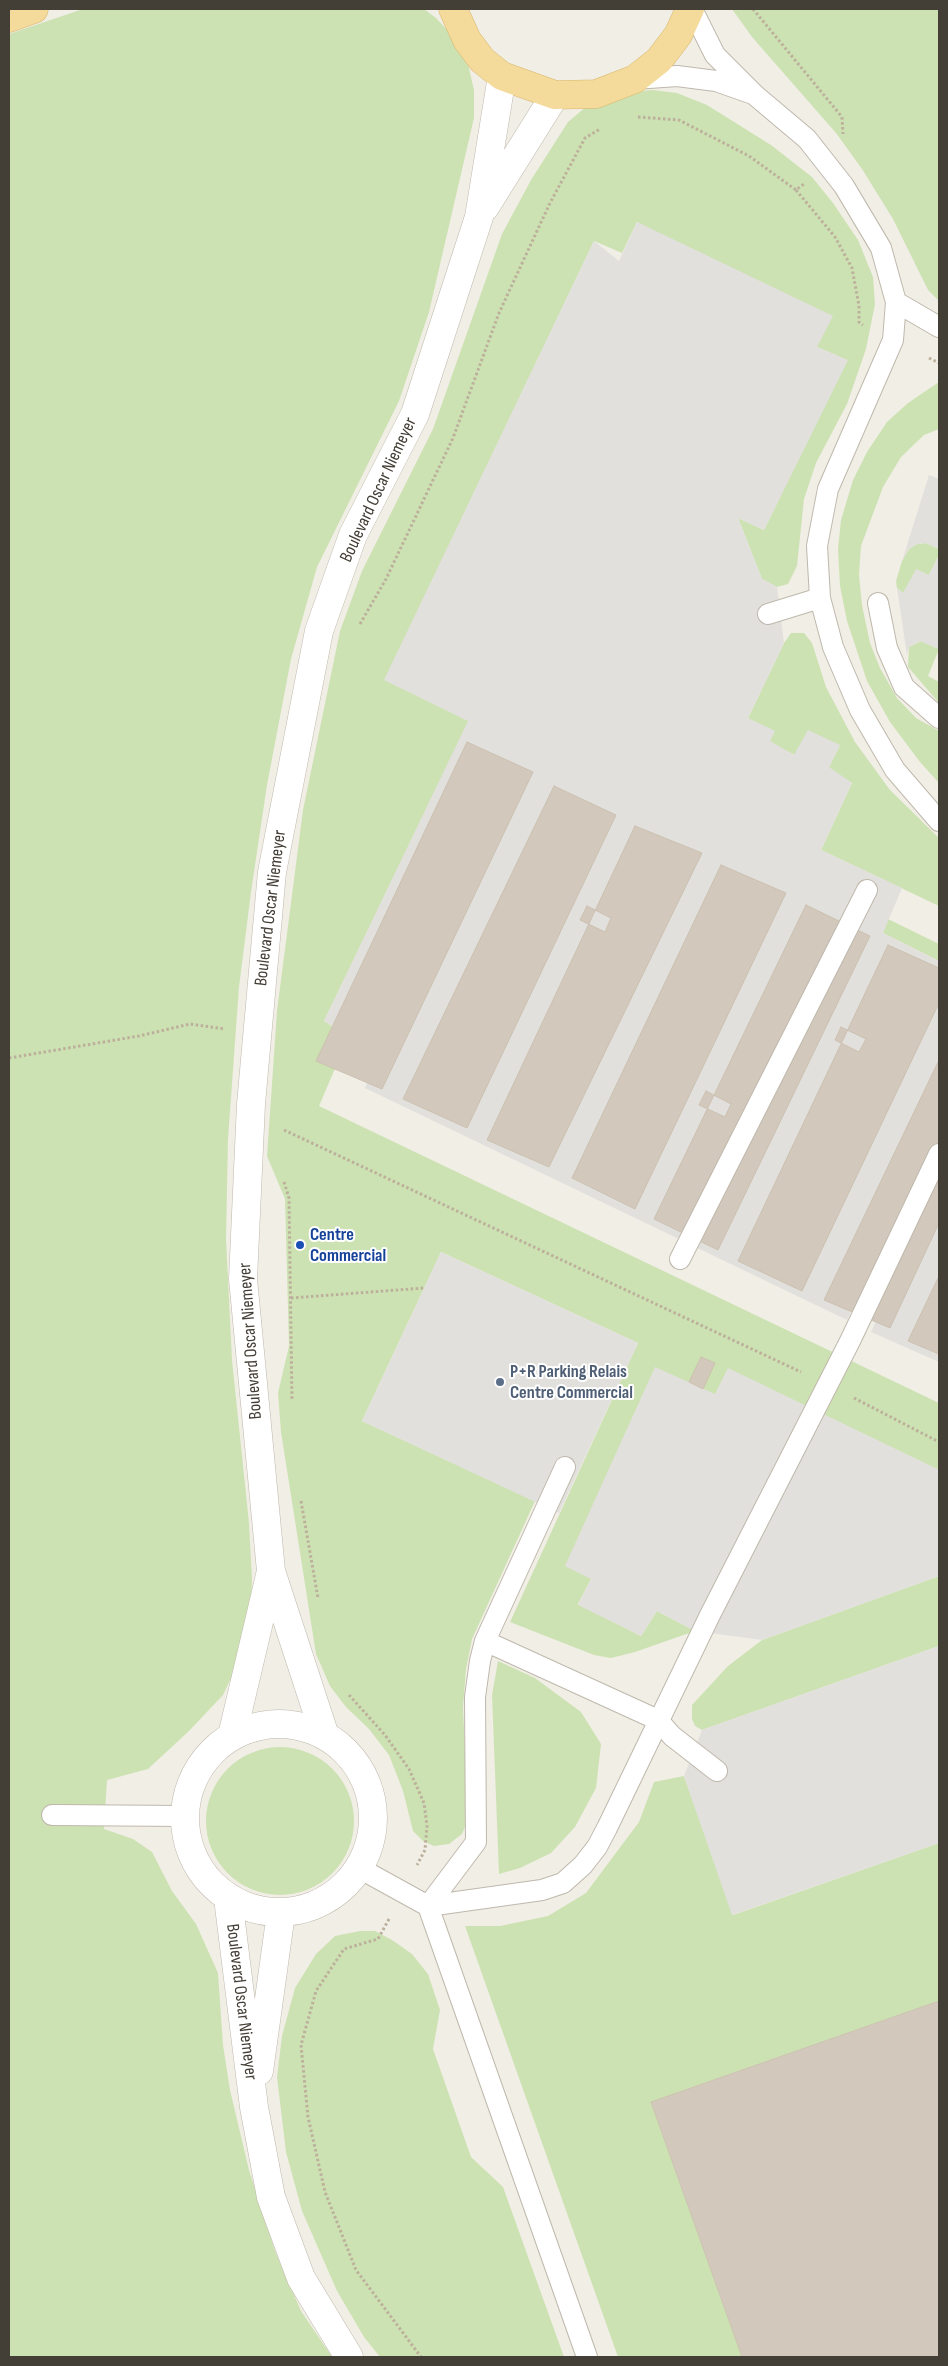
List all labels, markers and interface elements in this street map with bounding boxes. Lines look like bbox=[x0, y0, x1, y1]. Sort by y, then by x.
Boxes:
street label: Boulevard Oscar Niemeyer bbox=[336, 414, 422, 566]
street label: Boulevard Oscar Niemeyer bbox=[251, 829, 291, 987]
place label: Centre Commercial bbox=[310, 1224, 386, 1266]
marker: Centre Commercial bbox=[294, 1239, 306, 1251]
street label: Boulevard Oscar Niemeyer bbox=[235, 1262, 267, 1420]
place label: P+R Parking Relais Centre Commercial bbox=[510, 1361, 633, 1404]
marker: P+R Parking Relais Centre Commercial bbox=[494, 1376, 506, 1388]
street label: Boulevard Oscar Niemeyer bbox=[221, 1923, 261, 2081]

